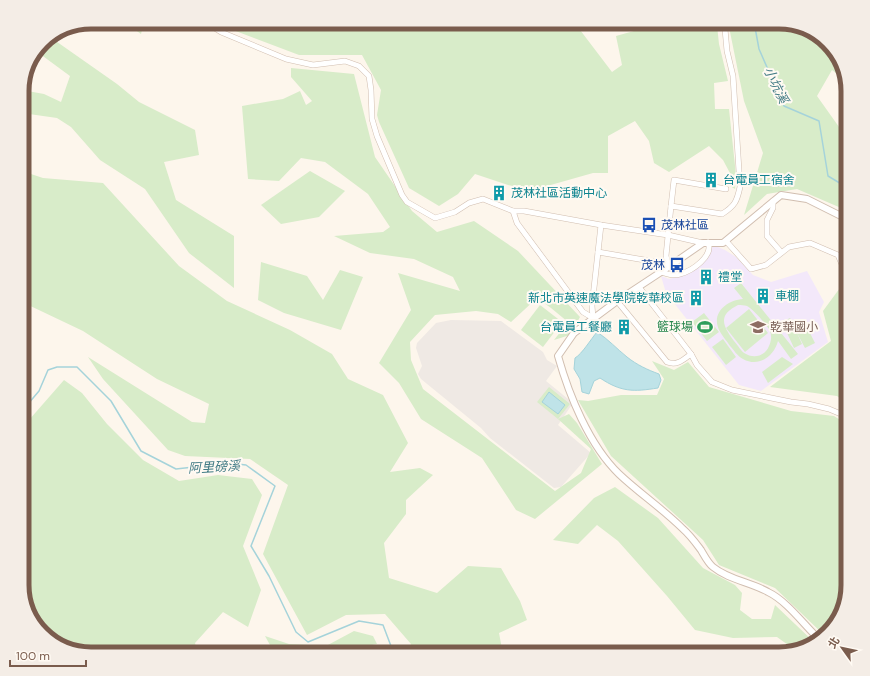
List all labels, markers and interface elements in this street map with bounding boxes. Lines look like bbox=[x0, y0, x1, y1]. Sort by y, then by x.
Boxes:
water label: 小坑溪 bbox=[760, 64, 793, 108]
building icon: 台電員工宿舍 bbox=[702, 171, 720, 189]
place label: 台電員工宿舍 bbox=[723, 172, 795, 188]
building icon: 茂林社區活動中心 bbox=[490, 184, 508, 202]
place label: 茂林社區活動中心 bbox=[511, 185, 607, 201]
bus stop icon: 茂林社區 bbox=[640, 216, 658, 234]
place label: 茂林社區 bbox=[661, 217, 709, 233]
bus stop icon: 茂林 bbox=[668, 256, 686, 274]
place label: 茂林 bbox=[641, 257, 665, 273]
building icon: 禮堂 bbox=[697, 268, 715, 286]
place label: 禮堂 bbox=[718, 269, 742, 285]
building icon: 車棚 bbox=[754, 287, 772, 305]
place label: 車棚 bbox=[775, 288, 799, 304]
building icon: 新北市英速魔法學院乾華校區 bbox=[687, 289, 705, 307]
place label: 新北市英速魔法學院乾華校區 bbox=[528, 290, 684, 306]
building icon: 台電員工餐廳 bbox=[615, 318, 633, 336]
sports icon: 籃球場 bbox=[696, 318, 714, 336]
school or university icon: 乾華國小 bbox=[749, 318, 767, 336]
place label: 台電員工餐廳 bbox=[540, 319, 612, 335]
place label: 籃球場 bbox=[657, 319, 693, 335]
place label: 乾華國小 bbox=[770, 319, 818, 335]
water label: 阿里磅溪 bbox=[188, 457, 242, 477]
north arrow bbox=[822, 628, 862, 668]
text: 北 bbox=[825, 634, 842, 651]
scale bar bbox=[10, 642, 86, 668]
text: 100 m bbox=[16, 648, 50, 664]

